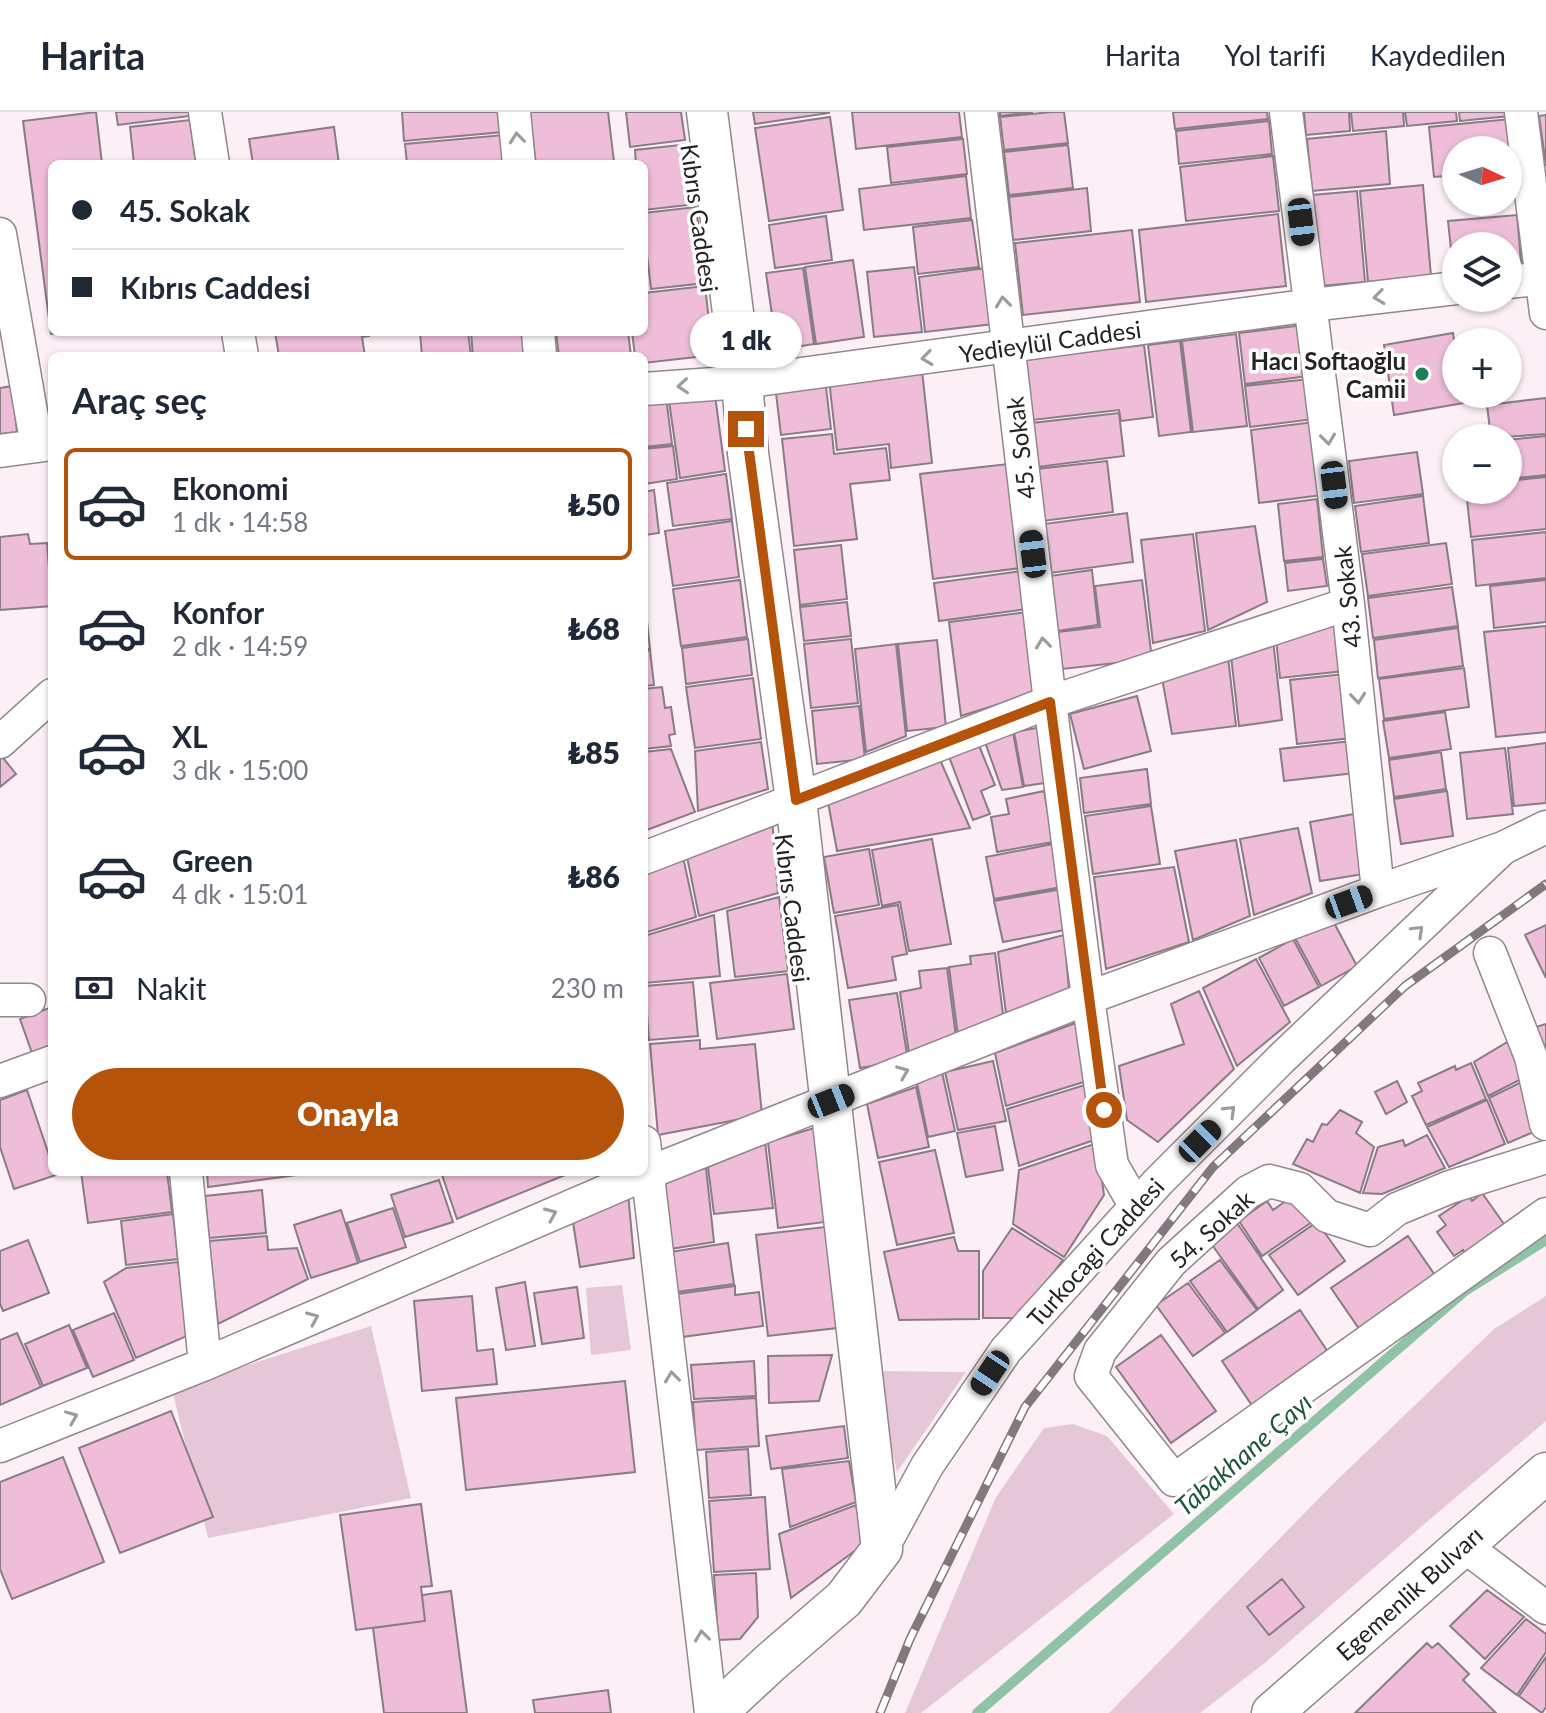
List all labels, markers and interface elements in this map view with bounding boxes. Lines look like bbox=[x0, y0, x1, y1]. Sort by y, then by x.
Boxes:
text: Harita bbox=[40, 32, 145, 78]
text: Harita bbox=[1105, 38, 1181, 72]
text: Yol tarifi bbox=[1225, 38, 1326, 72]
text: Kaydedilen bbox=[1370, 38, 1506, 72]
one-way arrow bbox=[508, 131, 525, 144]
north arrow bbox=[1442, 136, 1522, 216]
map controls bbox=[1442, 136, 1522, 504]
street label: Kıbrıs Caddesi bbox=[675, 142, 725, 294]
text: 45. Sokak bbox=[120, 192, 250, 228]
car bbox=[1286, 197, 1316, 247]
button: layers bbox=[1442, 232, 1522, 312]
text: Kıbrıs Caddesi bbox=[120, 269, 311, 305]
one-way arrow bbox=[1372, 288, 1385, 305]
one-way arrow bbox=[995, 295, 1012, 309]
callout: 1 dk bbox=[690, 313, 802, 369]
street label: Yedieylül Caddesi bbox=[957, 314, 1143, 368]
text: 1 dk bbox=[721, 324, 771, 356]
button: + bbox=[1442, 328, 1522, 408]
place label: Hacı Softaoğlu Camii bbox=[1250, 346, 1406, 403]
one-way arrow bbox=[920, 349, 933, 366]
marker: Hacı Softaoğlu Camii bbox=[1413, 365, 1431, 383]
one-way arrow bbox=[676, 377, 689, 394]
text: Araç seç bbox=[72, 378, 207, 422]
street label: 45. Sokak bbox=[999, 395, 1041, 501]
route end bbox=[728, 411, 764, 447]
button: − bbox=[1442, 424, 1522, 504]
one-way arrow bbox=[1319, 432, 1336, 446]
car bbox=[1319, 460, 1349, 510]
icon: car bbox=[76, 468, 148, 540]
text: Ekonomi bbox=[172, 470, 289, 506]
text: ₺50 bbox=[568, 486, 620, 522]
text: 1 dk · 14:58 bbox=[172, 506, 308, 538]
car bbox=[1018, 529, 1048, 579]
street label: 43. Sokak bbox=[1327, 544, 1367, 650]
icon: car bbox=[76, 592, 148, 664]
text: Konfor bbox=[172, 594, 264, 630]
text: ₺68 bbox=[568, 610, 620, 646]
text: 2 dk · 14:59 bbox=[172, 630, 308, 662]
one-way arrow bbox=[1035, 636, 1052, 649]
one-way arrow bbox=[1349, 692, 1366, 705]
icon: car bbox=[76, 716, 148, 788]
text: XL bbox=[172, 718, 208, 754]
text: ₺85 bbox=[568, 734, 620, 770]
text: 3 dk · 15:00 bbox=[172, 754, 308, 786]
street label: Kıbrıs Caddesi bbox=[769, 832, 817, 984]
icon: car bbox=[76, 840, 148, 912]
text: Green bbox=[172, 842, 253, 878]
text: ₺86 bbox=[568, 858, 620, 894]
text: 4 dk · 15:01 bbox=[172, 878, 308, 910]
car bbox=[1322, 883, 1376, 921]
one-way arrow bbox=[1409, 926, 1423, 940]
icon: cash bbox=[72, 966, 116, 1010]
text: Nakit bbox=[136, 970, 207, 1006]
text: 230 m bbox=[551, 972, 624, 1004]
one-way arrow bbox=[895, 1065, 909, 1082]
button: Onayla bbox=[72, 1068, 624, 1160]
car bbox=[804, 1081, 858, 1121]
route start bbox=[1086, 1092, 1122, 1128]
one-way arrow bbox=[1221, 1105, 1235, 1120]
car bbox=[1175, 1116, 1225, 1166]
street label: Turkocagi Caddesi bbox=[1021, 1172, 1169, 1332]
street label: 54. Sokak bbox=[1163, 1183, 1259, 1274]
one-way arrow bbox=[543, 1208, 557, 1224]
one-way arrow bbox=[304, 1311, 319, 1327]
car bbox=[967, 1346, 1013, 1400]
one-way arrow bbox=[663, 1370, 680, 1383]
water label: Tabakhane Çayı bbox=[1168, 1386, 1318, 1522]
one-way arrow bbox=[64, 1410, 78, 1427]
street label: Egemenlik Bulvarı bbox=[1330, 1520, 1488, 1666]
one-way arrow bbox=[693, 1629, 710, 1642]

